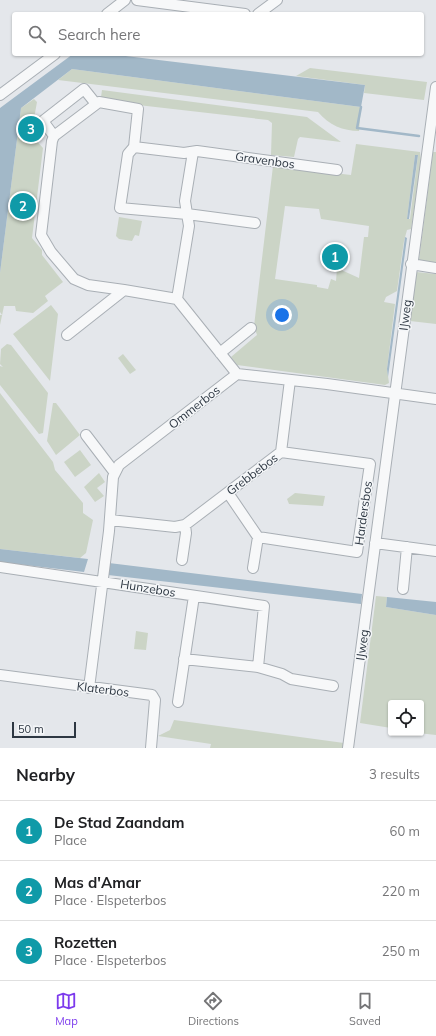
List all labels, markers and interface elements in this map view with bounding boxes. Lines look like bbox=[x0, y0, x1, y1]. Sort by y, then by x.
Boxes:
search box bbox=[12, 12, 424, 56]
icon: search bbox=[26, 23, 48, 45]
text: Search here bbox=[58, 25, 140, 44]
pin: 3 bbox=[18, 114, 44, 144]
street label: Gravenbos bbox=[234, 148, 296, 172]
pin: 2 bbox=[10, 191, 36, 221]
pin: 1 bbox=[322, 242, 348, 272]
street label: IJweg bbox=[396, 299, 414, 331]
your location bbox=[272, 305, 292, 325]
street label: Ommerbos bbox=[165, 382, 223, 432]
street label: Grebbebos bbox=[223, 450, 281, 498]
street label: Hardersbos bbox=[351, 480, 375, 546]
street label: Hunzebos bbox=[119, 576, 177, 600]
street label: IJweg bbox=[352, 629, 372, 661]
street label: Klaterbos bbox=[76, 678, 130, 700]
map controls bbox=[388, 700, 424, 736]
button: locate bbox=[388, 700, 424, 736]
scale bar bbox=[12, 720, 76, 739]
text: 50 m bbox=[18, 722, 44, 736]
text: Nearby bbox=[16, 764, 75, 785]
text: 3 results bbox=[369, 766, 420, 782]
text: De Stad Zaandam bbox=[54, 813, 184, 832]
text: 1 bbox=[25, 823, 33, 839]
text: 60 m bbox=[390, 823, 420, 839]
text: Place bbox=[54, 832, 87, 848]
text: Mas d'Amar bbox=[54, 873, 141, 892]
text: 2 bbox=[25, 883, 33, 899]
text: 220 m bbox=[382, 883, 420, 899]
text: Place · Elspeterbos bbox=[54, 892, 167, 908]
text: Rozetten bbox=[54, 933, 117, 952]
text: 3 bbox=[25, 943, 33, 959]
text: 250 m bbox=[382, 943, 420, 959]
text: Place · Elspeterbos bbox=[54, 952, 167, 968]
tab: Map bbox=[55, 990, 78, 1028]
tab: Directions bbox=[188, 990, 239, 1028]
tab: Saved bbox=[349, 990, 381, 1028]

